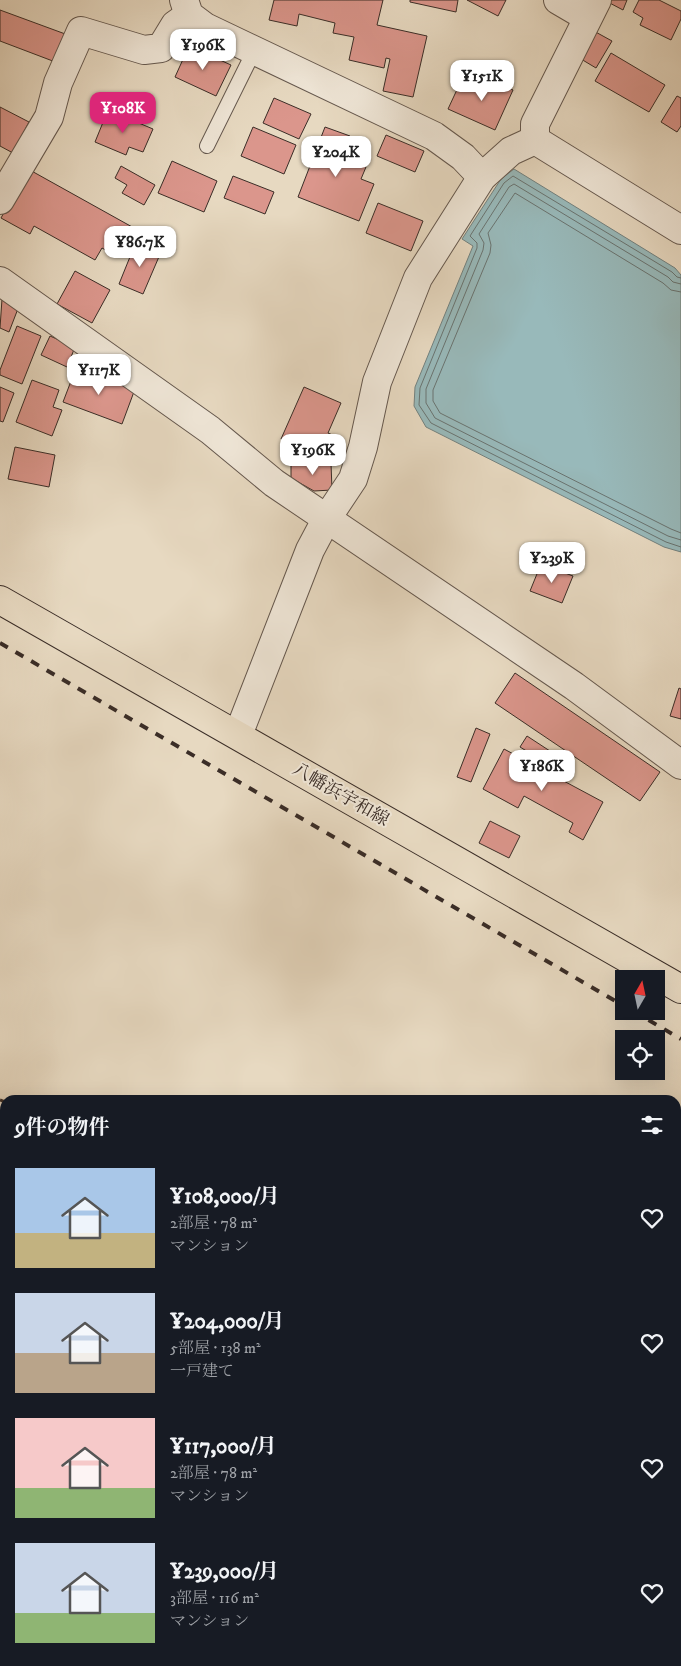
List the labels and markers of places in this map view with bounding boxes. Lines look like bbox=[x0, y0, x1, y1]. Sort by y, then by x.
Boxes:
pin: ¥196K bbox=[168, 28, 238, 71]
pin: ¥151K bbox=[447, 59, 517, 102]
pin: ¥108K bbox=[88, 92, 158, 134]
pin: ¥204K bbox=[301, 136, 371, 178]
pin: ¥86.7K bbox=[99, 226, 181, 268]
pin: ¥117K bbox=[64, 354, 134, 396]
pin: ¥196K bbox=[278, 434, 348, 476]
pin: ¥239K bbox=[517, 542, 587, 584]
pin: ¥186K bbox=[507, 750, 577, 792]

